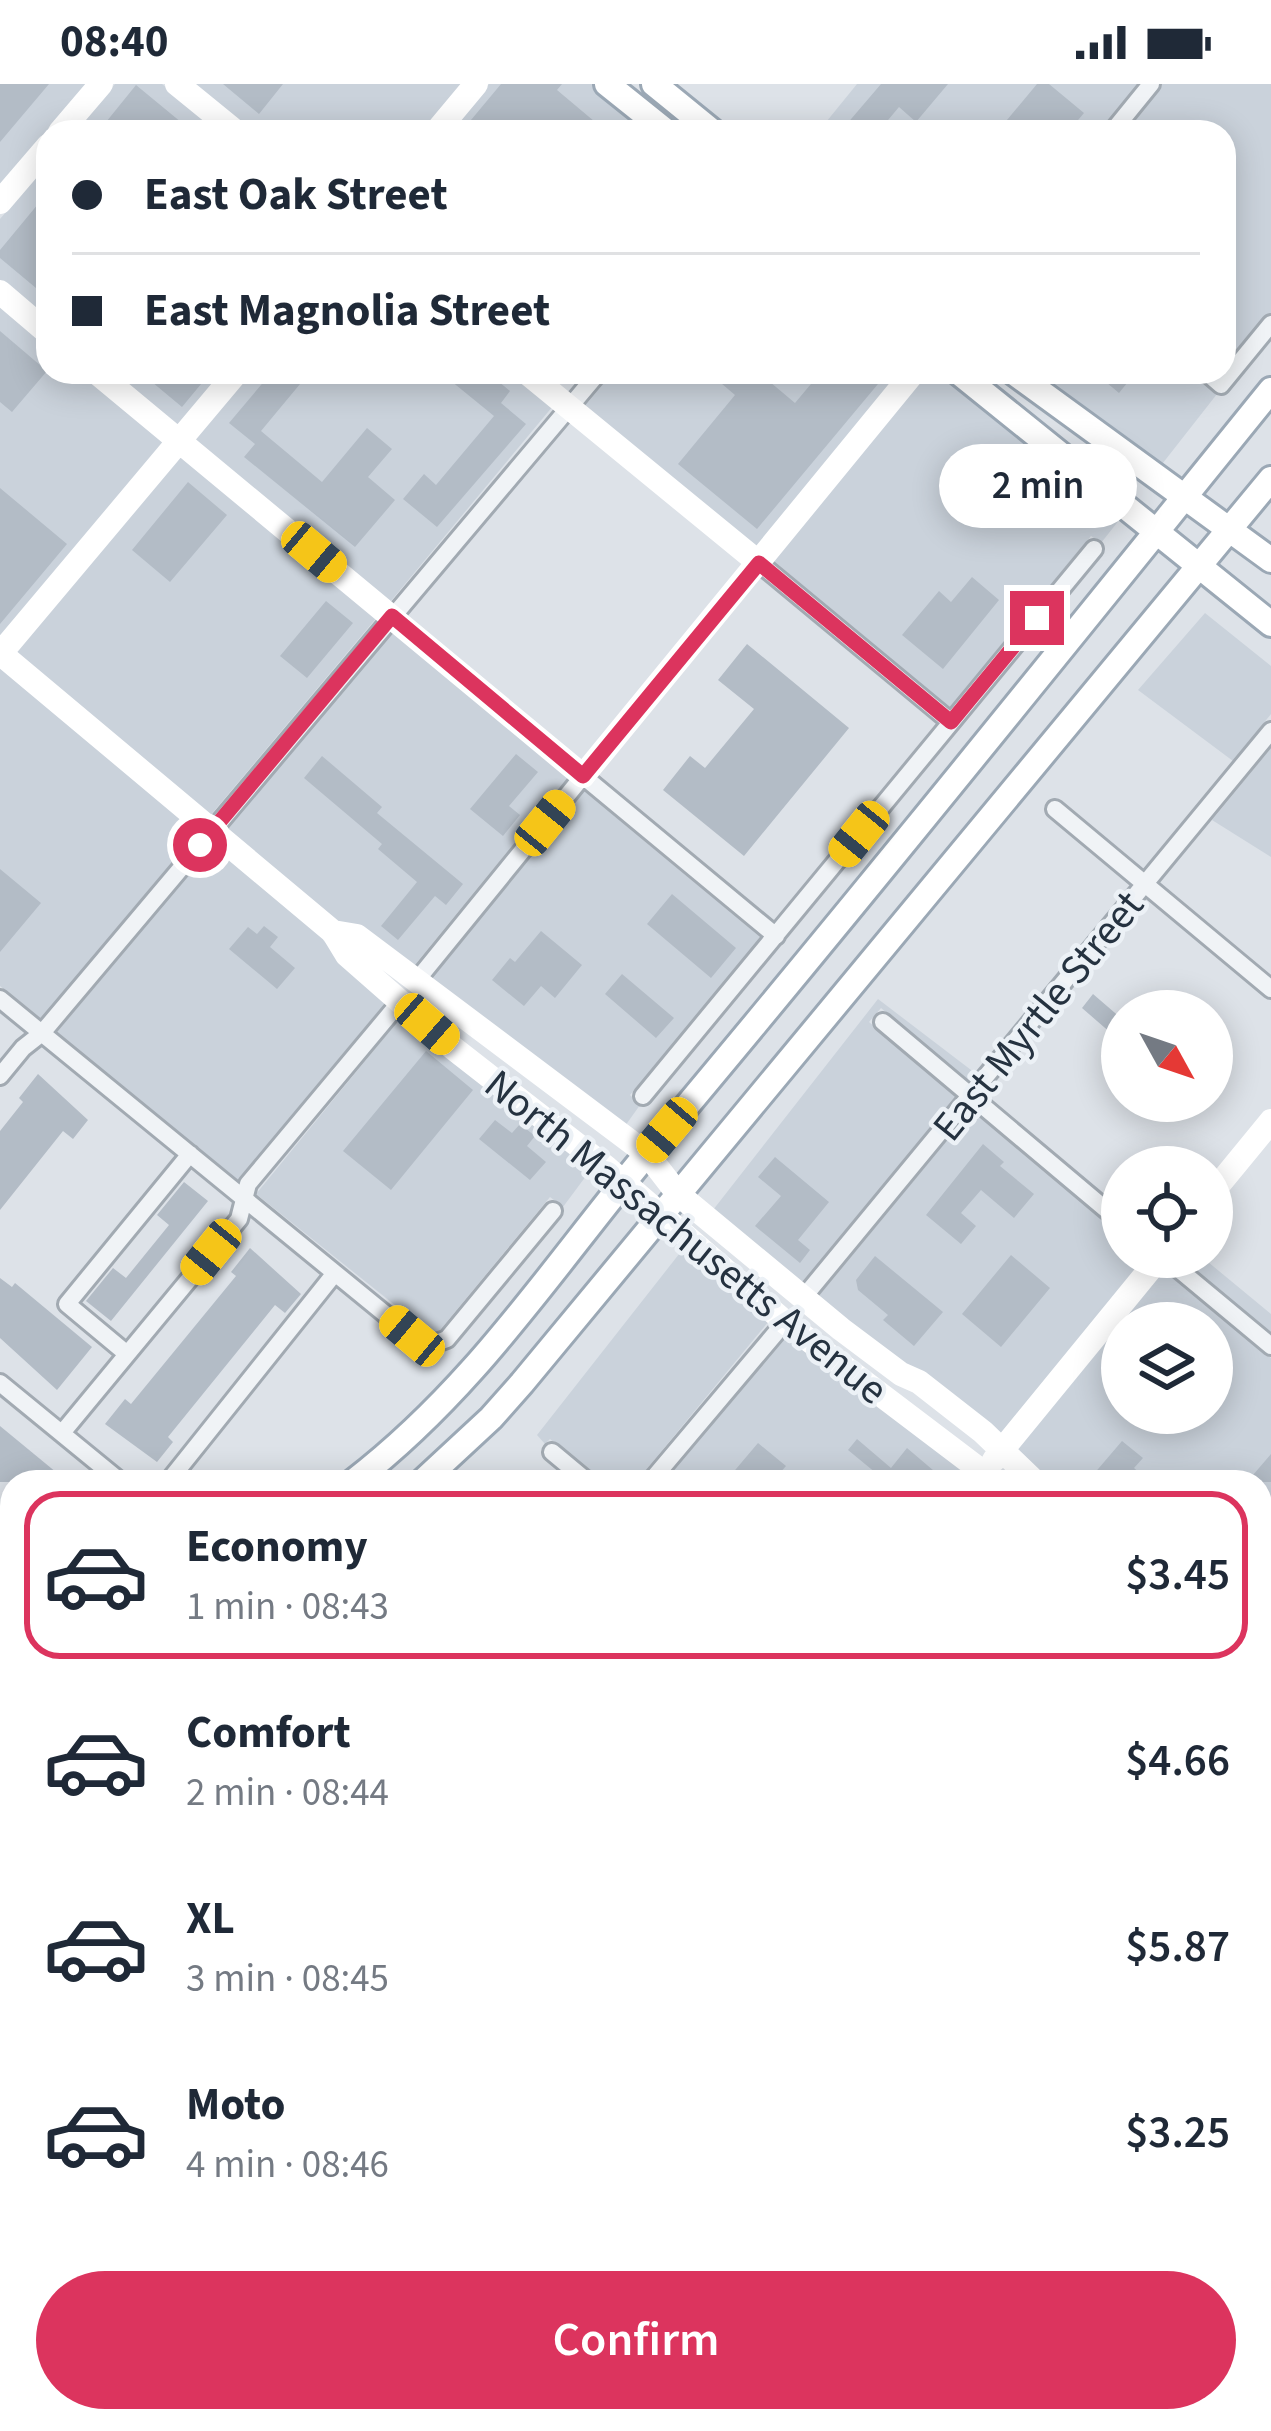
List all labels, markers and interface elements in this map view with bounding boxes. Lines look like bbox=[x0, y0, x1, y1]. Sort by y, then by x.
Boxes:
text: 08:40 bbox=[60, 10, 169, 74]
text: East Oak Street bbox=[144, 163, 448, 227]
text: East Magnolia Street bbox=[144, 279, 550, 343]
callout: 2 min bbox=[938, 444, 1136, 528]
text: 2 min bbox=[992, 458, 1084, 514]
car bbox=[275, 515, 353, 589]
route end bbox=[1010, 591, 1064, 645]
car bbox=[508, 784, 582, 862]
car bbox=[822, 795, 896, 873]
route start bbox=[173, 818, 227, 872]
street label: East Myrtle Street bbox=[919, 878, 1158, 1154]
car bbox=[388, 987, 466, 1061]
north arrow bbox=[1101, 990, 1233, 1122]
map controls bbox=[1101, 990, 1233, 1434]
street label: North Massachusetts Avenue bbox=[471, 1056, 900, 1419]
car bbox=[630, 1091, 704, 1169]
button: locate bbox=[1101, 1146, 1233, 1278]
car bbox=[174, 1213, 248, 1291]
car bbox=[373, 1299, 451, 1373]
button: layers bbox=[1101, 1302, 1233, 1434]
text: Economy bbox=[186, 1515, 368, 1579]
icon: car bbox=[42, 1521, 150, 1629]
text: $3.45 bbox=[1125, 1543, 1230, 1607]
text: 1 min · 08:43 bbox=[186, 1579, 389, 1635]
text: Comfort bbox=[186, 1701, 351, 1765]
icon: car bbox=[42, 1707, 150, 1815]
text: $4.66 bbox=[1125, 1729, 1230, 1793]
text: 2 min · 08:44 bbox=[186, 1765, 389, 1821]
text: XL bbox=[186, 1887, 235, 1951]
icon: car bbox=[42, 1893, 150, 2001]
text: $5.87 bbox=[1125, 1915, 1230, 1979]
text: 3 min · 08:45 bbox=[186, 1951, 389, 2007]
text: Moto bbox=[186, 2073, 285, 2137]
icon: car bbox=[42, 2079, 150, 2187]
text: $3.25 bbox=[1125, 2101, 1230, 2165]
text: 4 min · 08:46 bbox=[186, 2137, 389, 2193]
button: Confirm bbox=[36, 2271, 1236, 2409]

